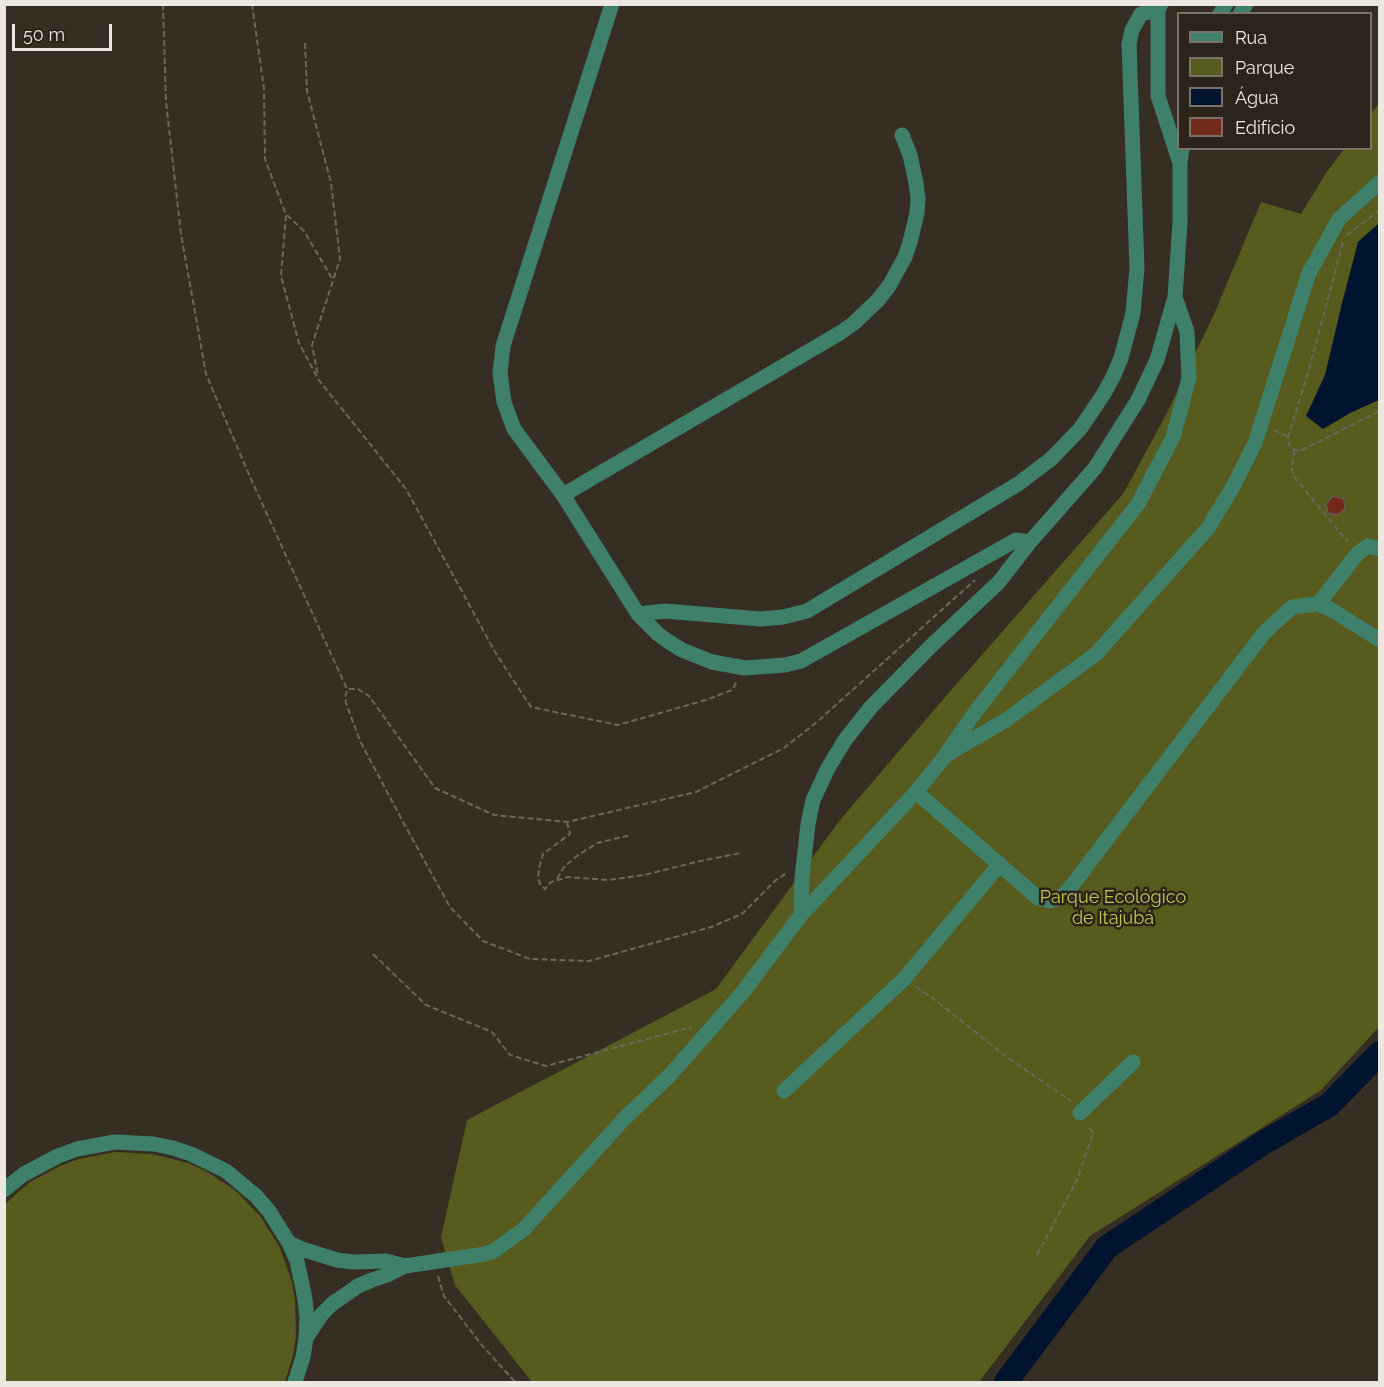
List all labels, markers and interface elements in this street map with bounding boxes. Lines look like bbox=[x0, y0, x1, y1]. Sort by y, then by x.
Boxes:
scale bar bbox=[15, 12, 116, 50]
legend bbox=[1177, 12, 1372, 150]
text: 50 m bbox=[23, 24, 65, 45]
text: Rua bbox=[1235, 27, 1267, 48]
text: Parque bbox=[1235, 57, 1294, 78]
text: Água bbox=[1235, 87, 1279, 108]
text: Edifício bbox=[1235, 117, 1295, 138]
park label: Parque Ecológico de Itajubá bbox=[1040, 887, 1186, 930]

